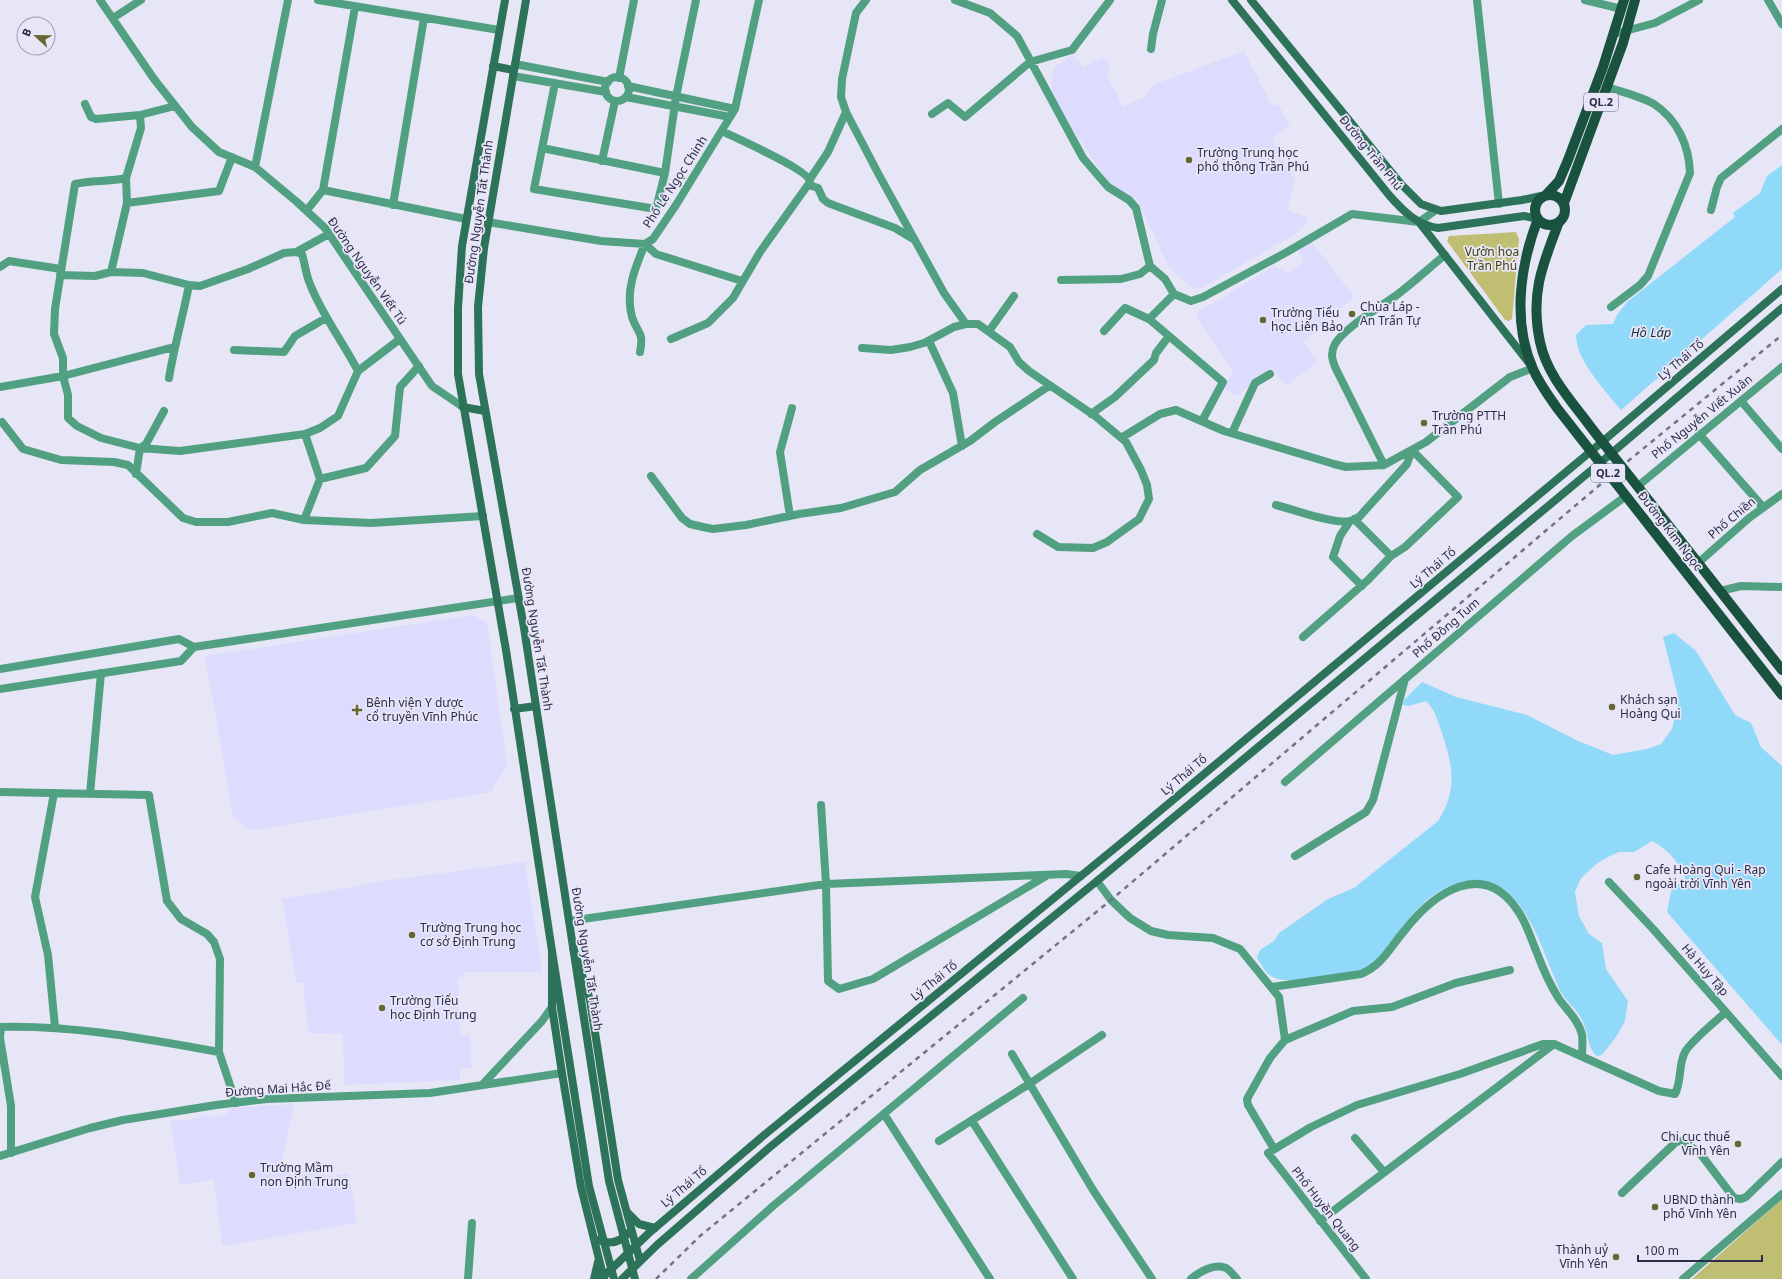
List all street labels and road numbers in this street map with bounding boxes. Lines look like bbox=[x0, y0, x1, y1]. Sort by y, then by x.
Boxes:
road number: QL.2 bbox=[1584, 93, 1618, 111]
street label: Đường Trần Phú bbox=[1336, 111, 1407, 194]
street label: Phố Lê Ngọc Chinh bbox=[638, 132, 711, 231]
street label: Đường Nguyễn Tất Thành bbox=[460, 139, 497, 285]
street label: Đường Nguyễn Viết Tú bbox=[324, 214, 411, 328]
street label: Lý Thái Tổ bbox=[1654, 335, 1707, 384]
street label: Phố Nguyễn Viết Xuân bbox=[1648, 371, 1756, 463]
road number: QL.2 bbox=[1591, 464, 1625, 482]
street label: Đường Kim Ngọc bbox=[1634, 487, 1707, 574]
street label: Phố Chiền bbox=[1704, 493, 1759, 543]
street label: Lý Thái Tổ bbox=[1406, 543, 1459, 592]
street label: Đường Nguyễn Tất Thành bbox=[518, 566, 557, 712]
street label: Phố Đồng Tum bbox=[1409, 594, 1483, 661]
street label: Lý Thái Tổ bbox=[1157, 750, 1210, 799]
street label: Đường Nguyễn Tất Thành bbox=[568, 886, 607, 1032]
street label: Hà Huy Tập bbox=[1678, 940, 1733, 999]
street label: Lý Thái Tổ bbox=[907, 956, 961, 1005]
street label: Đường Mai Hắc Đế bbox=[224, 1076, 332, 1101]
street label: Lý Thái Tổ bbox=[657, 1162, 710, 1211]
street label: Phố Huyền Quang bbox=[1288, 1163, 1365, 1255]

